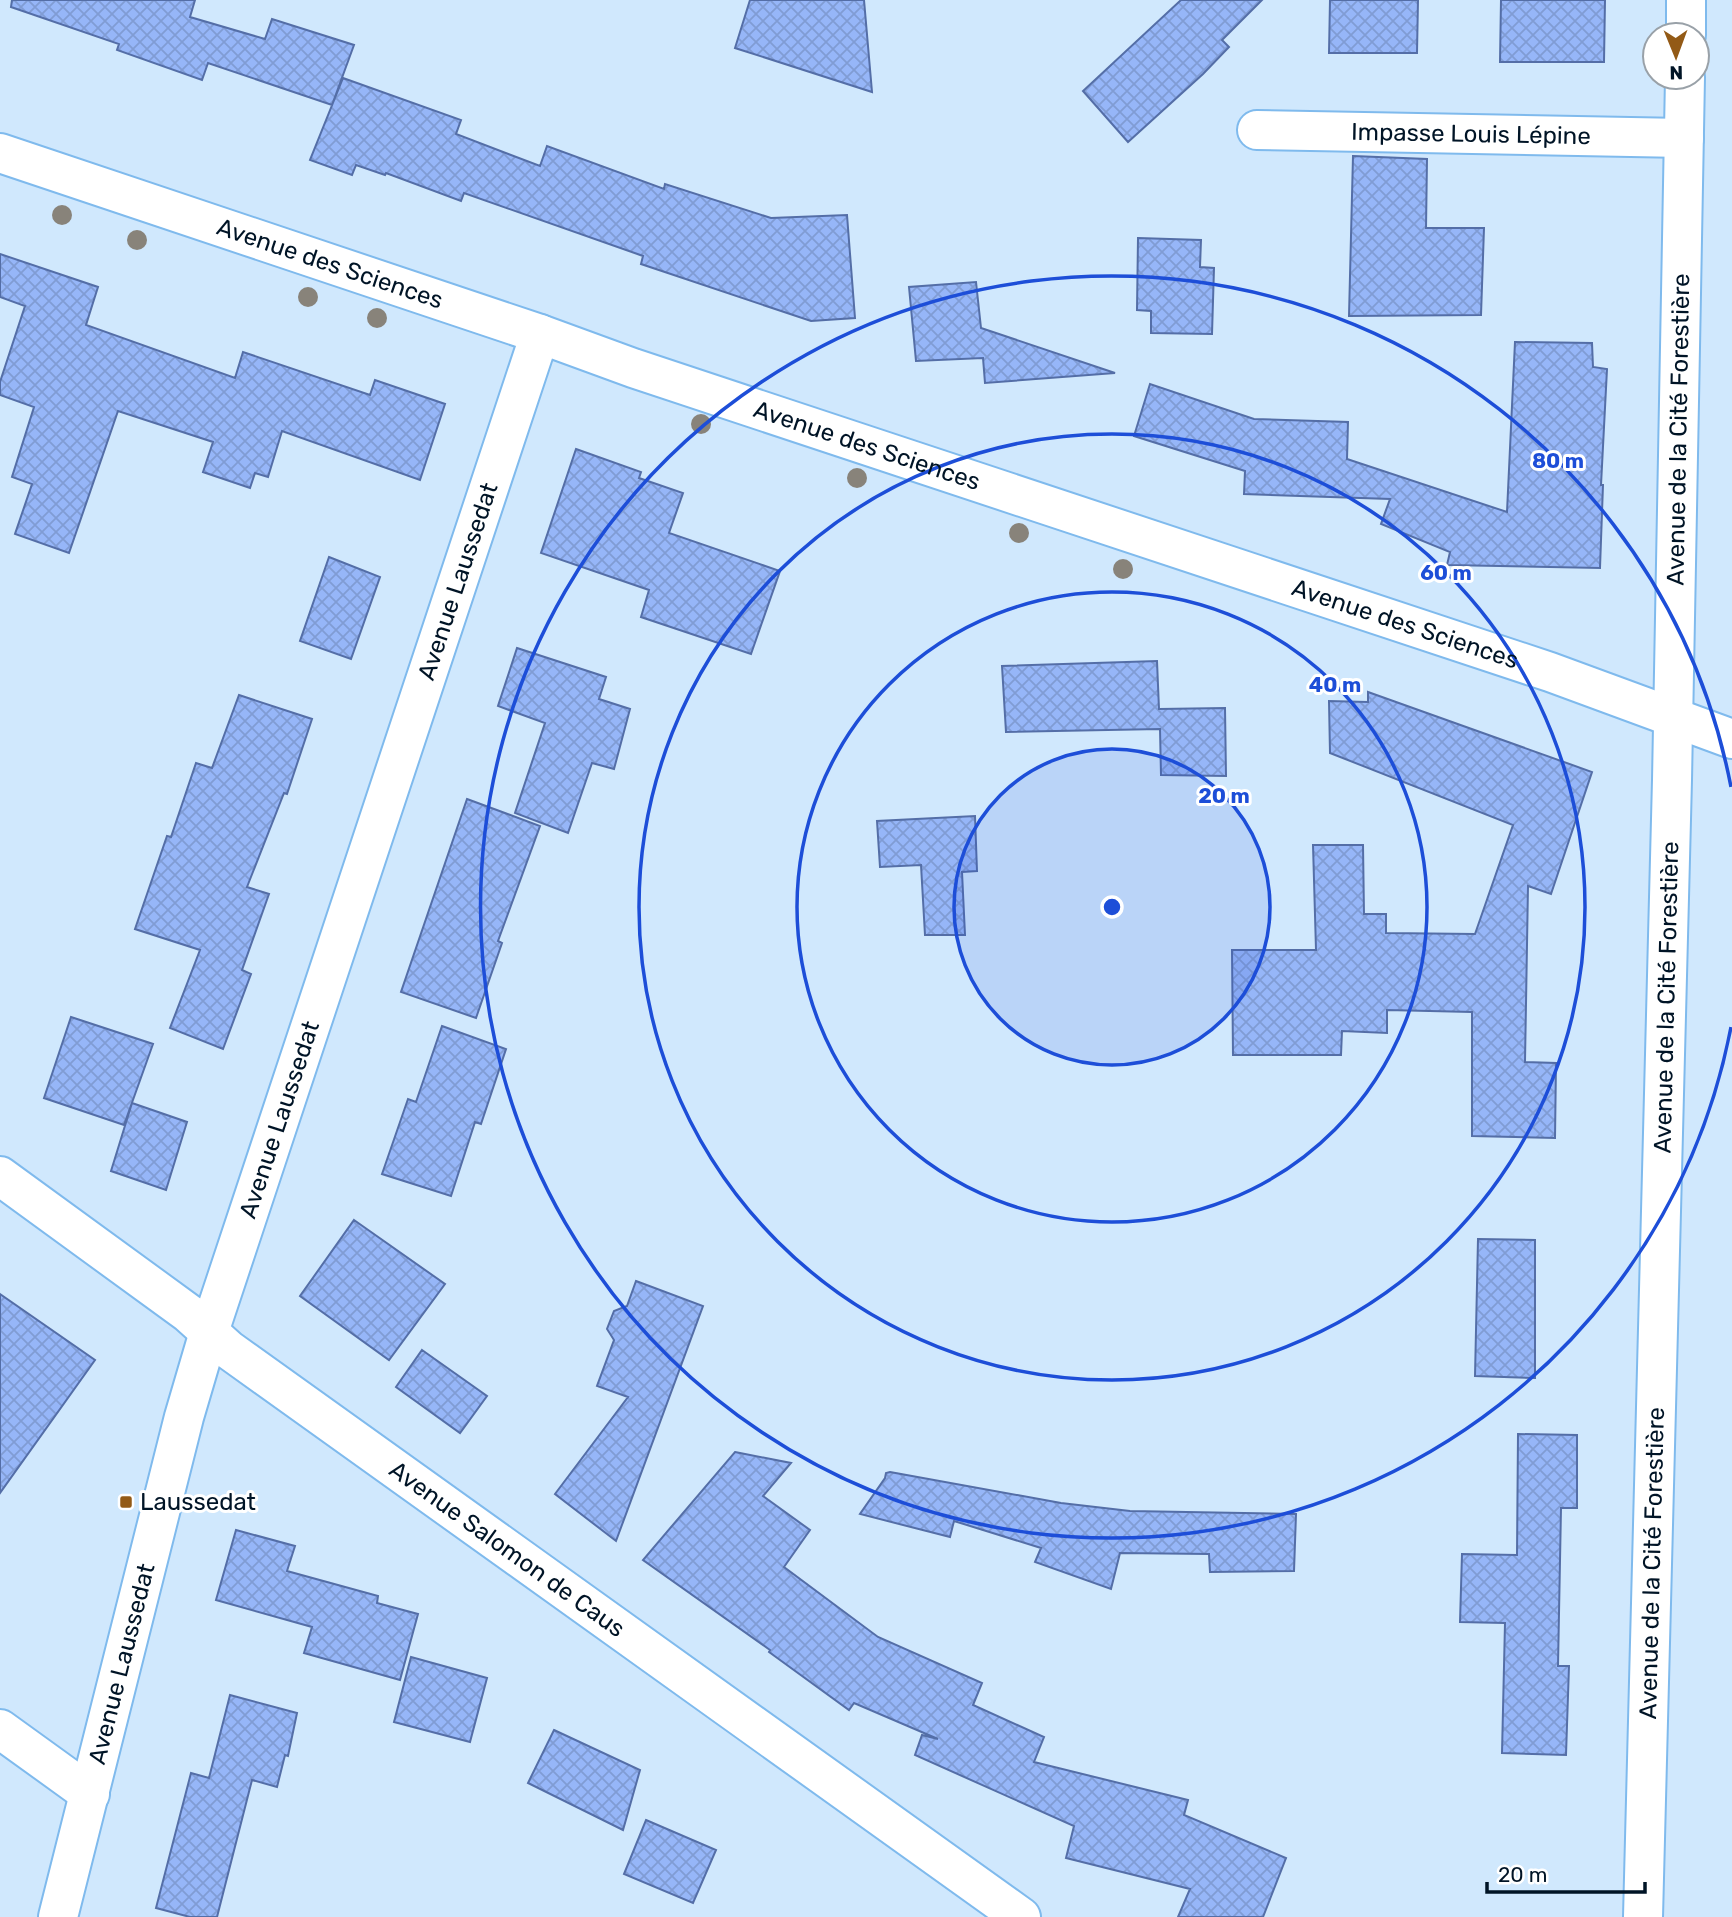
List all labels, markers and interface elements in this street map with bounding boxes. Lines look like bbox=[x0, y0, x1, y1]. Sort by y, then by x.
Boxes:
north arrow bbox=[1641, 21, 1711, 91]
text: N bbox=[1669, 61, 1683, 84]
street label: Impasse Louis Lépine bbox=[1351, 118, 1591, 150]
street label: Avenue des Sciences bbox=[213, 213, 447, 315]
street label: Avenue de la Cité Forestière bbox=[1662, 273, 1695, 586]
street label: Avenue des Sciences bbox=[750, 395, 984, 496]
text: 80 m bbox=[1532, 448, 1584, 473]
street label: Avenue Laussedat bbox=[412, 479, 504, 684]
text: 60 m bbox=[1420, 560, 1472, 585]
street label: Avenue des Sciences bbox=[1288, 573, 1522, 675]
text: 40 m bbox=[1309, 672, 1361, 697]
text: 20 m bbox=[1198, 783, 1250, 808]
street label: Avenue de la Cité Forestière bbox=[1648, 841, 1684, 1154]
centre of rings bbox=[1100, 895, 1124, 919]
street label: Avenue Laussedat bbox=[234, 1017, 325, 1222]
street label: Avenue de la Cité Forestière bbox=[1634, 1407, 1670, 1720]
street label: Avenue Salomon de Caus bbox=[384, 1455, 630, 1643]
place label: Laussedat bbox=[140, 1488, 256, 1516]
marker: Laussedat bbox=[118, 1494, 134, 1510]
street label: Avenue Laussedat bbox=[83, 1561, 161, 1767]
scale bar bbox=[1487, 1850, 1644, 1894]
text: 20 m bbox=[1498, 1862, 1547, 1887]

